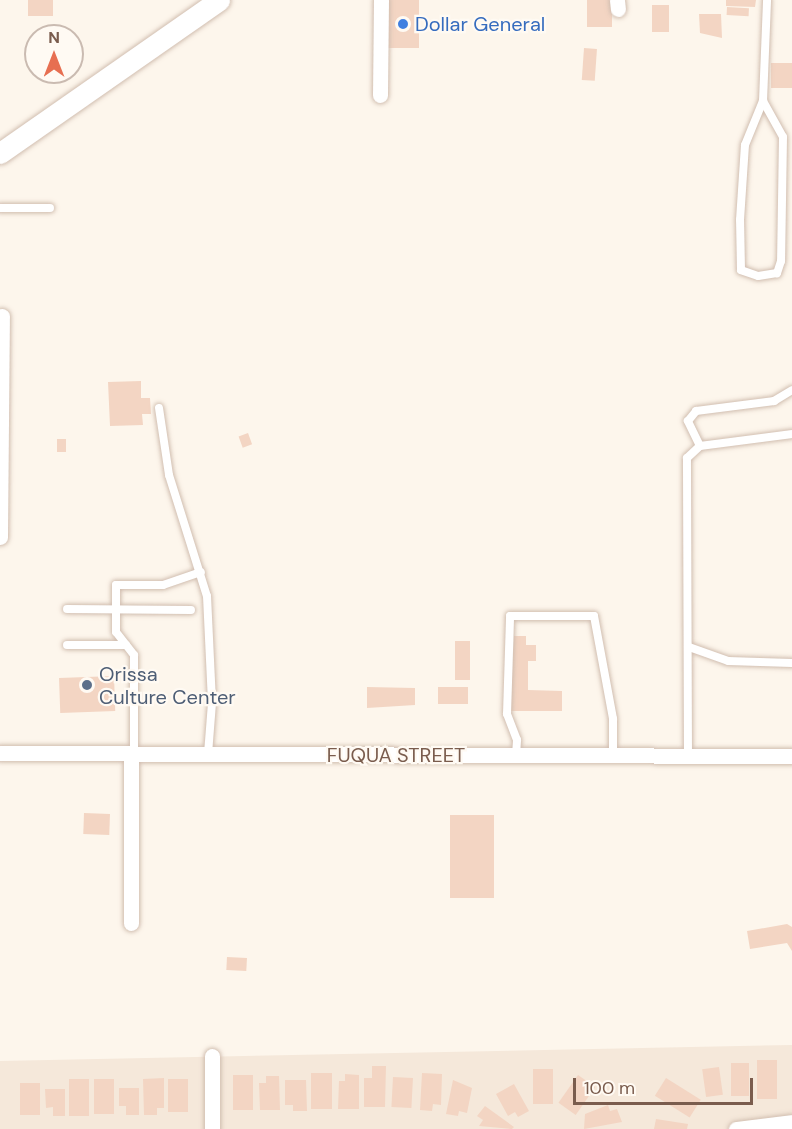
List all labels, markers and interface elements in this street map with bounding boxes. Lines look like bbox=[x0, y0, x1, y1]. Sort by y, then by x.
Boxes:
place label: Dollar General bbox=[415, 12, 545, 36]
marker: Dollar General bbox=[396, 17, 410, 31]
north arrow bbox=[24, 24, 84, 84]
text: N bbox=[48, 27, 60, 48]
place label: Orissa Culture Center bbox=[99, 662, 236, 709]
marker: Orissa Culture Center bbox=[80, 678, 94, 692]
street label: FUQUA STREET bbox=[327, 743, 465, 767]
scale bar bbox=[576, 1066, 756, 1104]
text: 100 m bbox=[584, 1076, 635, 1100]

